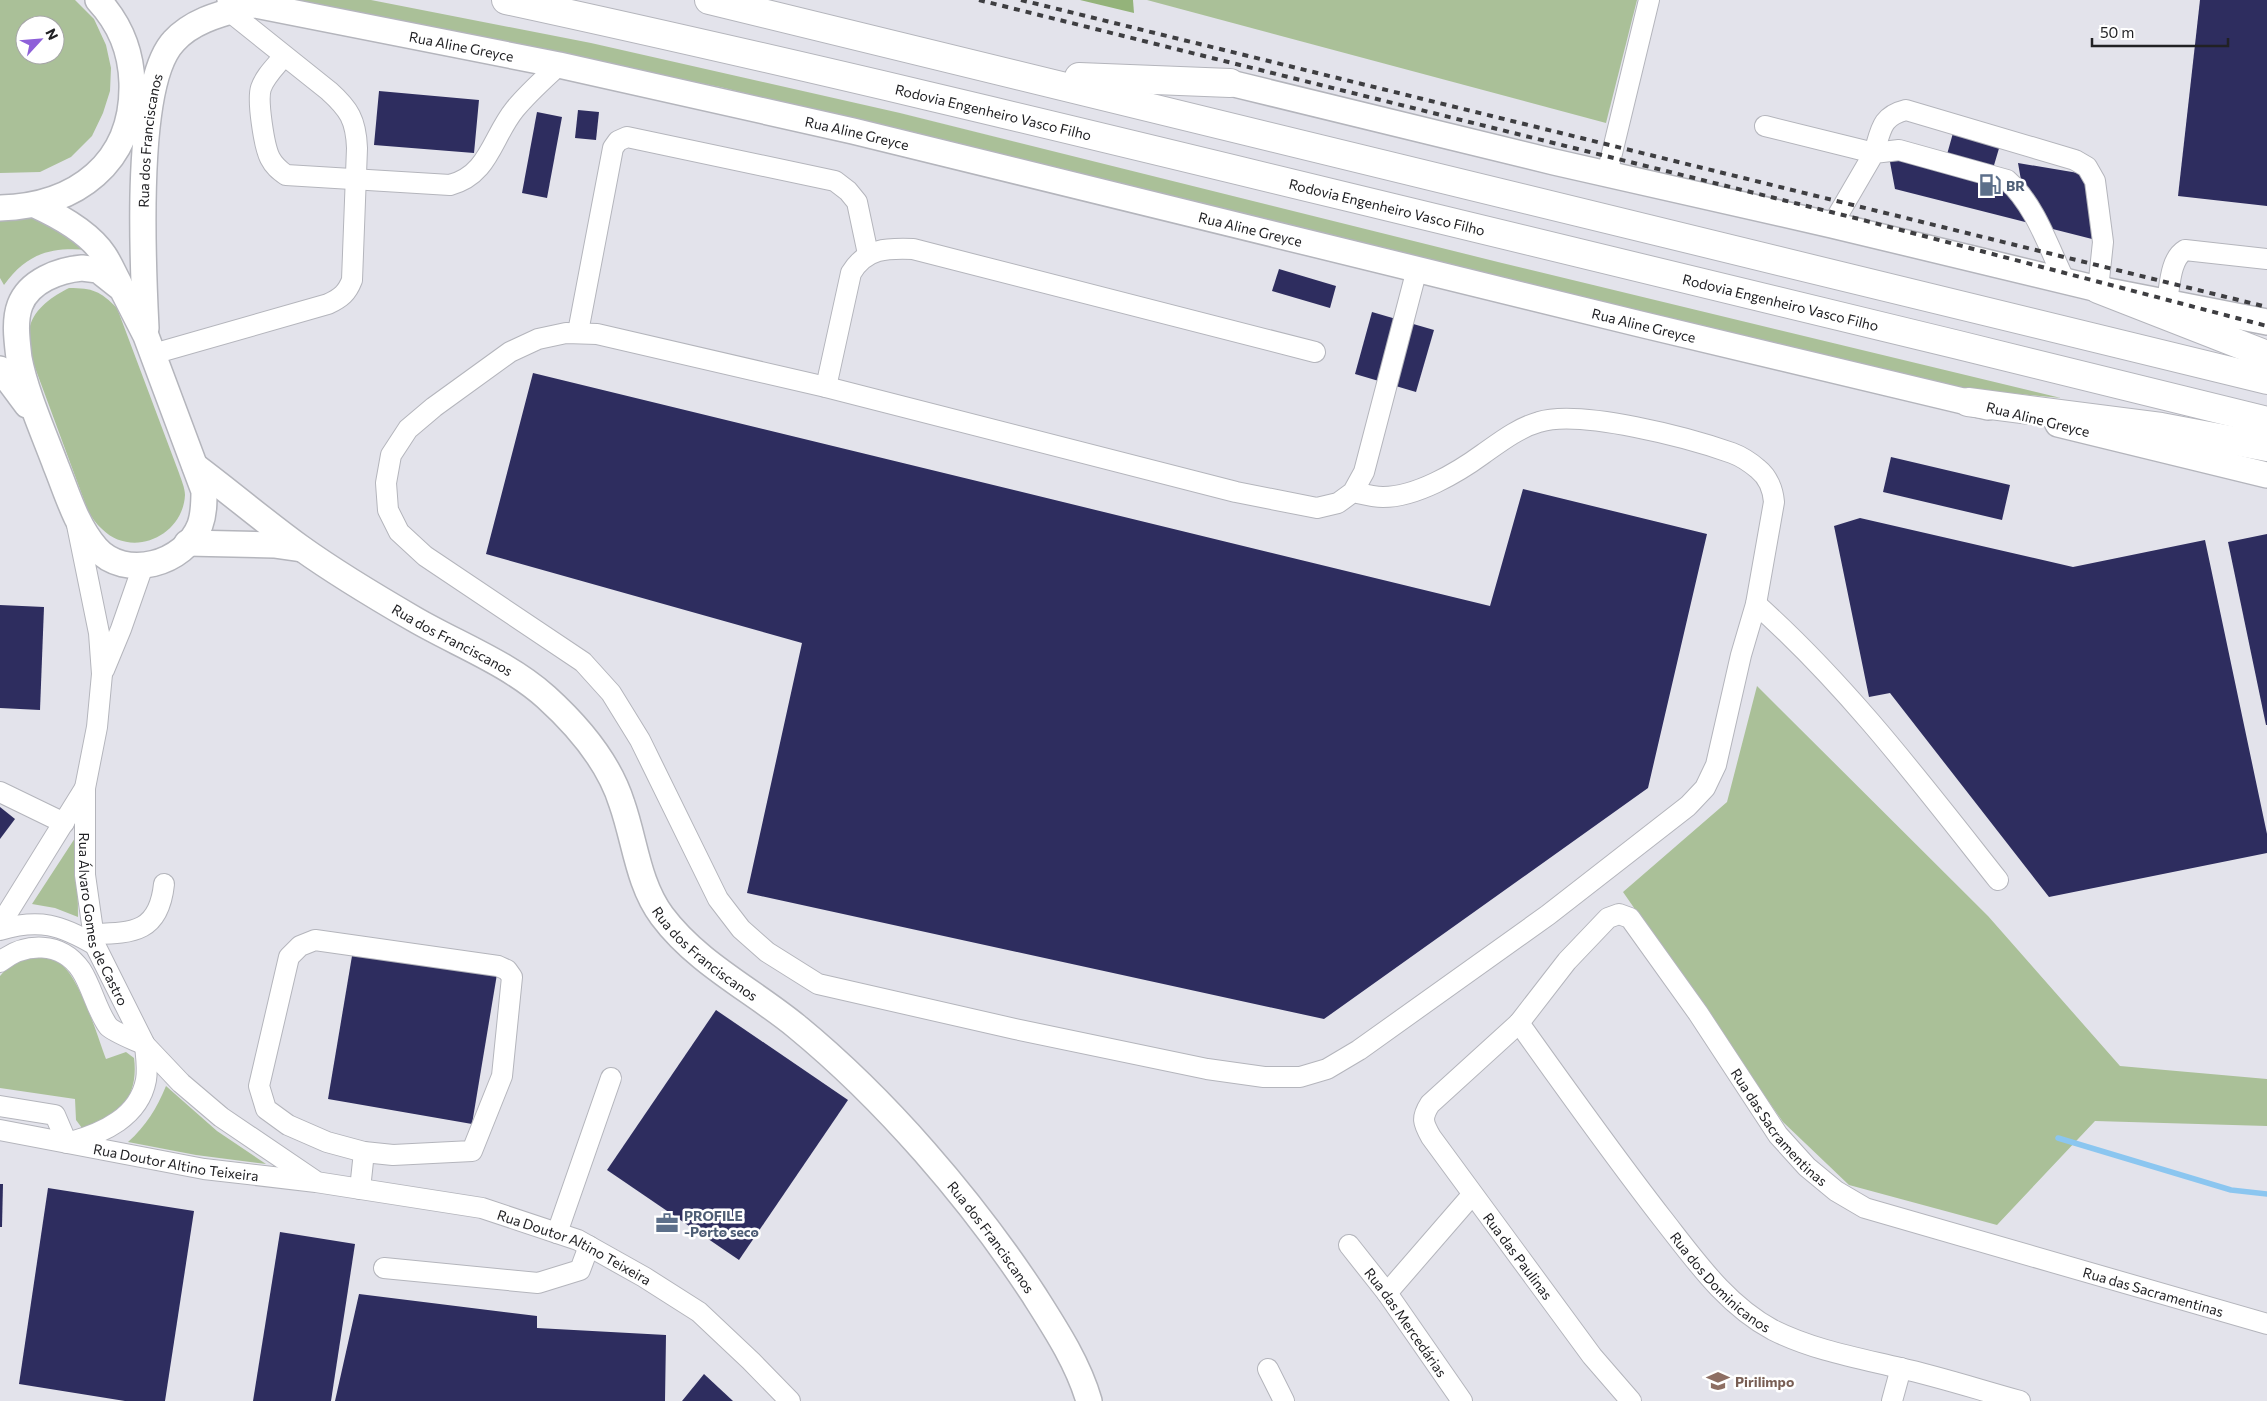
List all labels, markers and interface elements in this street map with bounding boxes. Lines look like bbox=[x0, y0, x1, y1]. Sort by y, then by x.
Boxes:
north arrow bbox=[15, 15, 65, 65]
scale bar bbox=[2092, 15, 2228, 47]
text: 50 m bbox=[2100, 23, 2134, 41]
text: N bbox=[42, 26, 62, 43]
street label: Rua Aline Greyce bbox=[408, 27, 515, 64]
street label: Rua dos Franciscanos bbox=[134, 71, 165, 208]
street label: Rodovia Engenheiro Vasco Filho bbox=[894, 80, 1093, 143]
street label: Rua Aline Greyce bbox=[804, 112, 911, 153]
fuel station icon: BR bbox=[1977, 172, 2003, 198]
street label: Rodovia Engenheiro Vasco Filho bbox=[1287, 174, 1487, 238]
place label: BR bbox=[2006, 177, 2025, 194]
street label: Rua Aline Greyce bbox=[1197, 208, 1304, 249]
street label: Rodovia Engenheiro Vasco Filho bbox=[1681, 270, 1881, 334]
street label: Rua Aline Greyce bbox=[1590, 304, 1698, 346]
street label: Rua Aline Greyce bbox=[1984, 398, 2092, 440]
street label: Rua dos Franciscanos bbox=[389, 600, 516, 679]
street label: Rua Álvaro Gomes de Castro bbox=[76, 833, 132, 1008]
street label: Rua dos Franciscanos bbox=[649, 903, 761, 1004]
street label: Rua das Sacramentinas bbox=[1728, 1065, 1831, 1189]
street label: Rua Doutor Altino Teixeira bbox=[92, 1140, 260, 1184]
street label: Rua dos Franciscanos bbox=[945, 1177, 1039, 1296]
street label: Rua Doutor Altino Teixeira bbox=[495, 1205, 655, 1288]
place label: PROFILE -Porto seco bbox=[684, 1207, 759, 1240]
street label: Rua das Paulinas bbox=[1480, 1209, 1556, 1303]
office icon: PROFILE -Porto seco bbox=[654, 1210, 680, 1236]
street label: Rua dos Dominicanos bbox=[1667, 1228, 1774, 1335]
street label: Rua das Sacramentinas bbox=[2081, 1263, 2226, 1320]
street label: Rua das Mercedárias bbox=[1361, 1264, 1451, 1380]
school or university icon: Pirilimpo bbox=[1705, 1368, 1731, 1394]
place label: Pirilimpo bbox=[1735, 1373, 1794, 1390]

